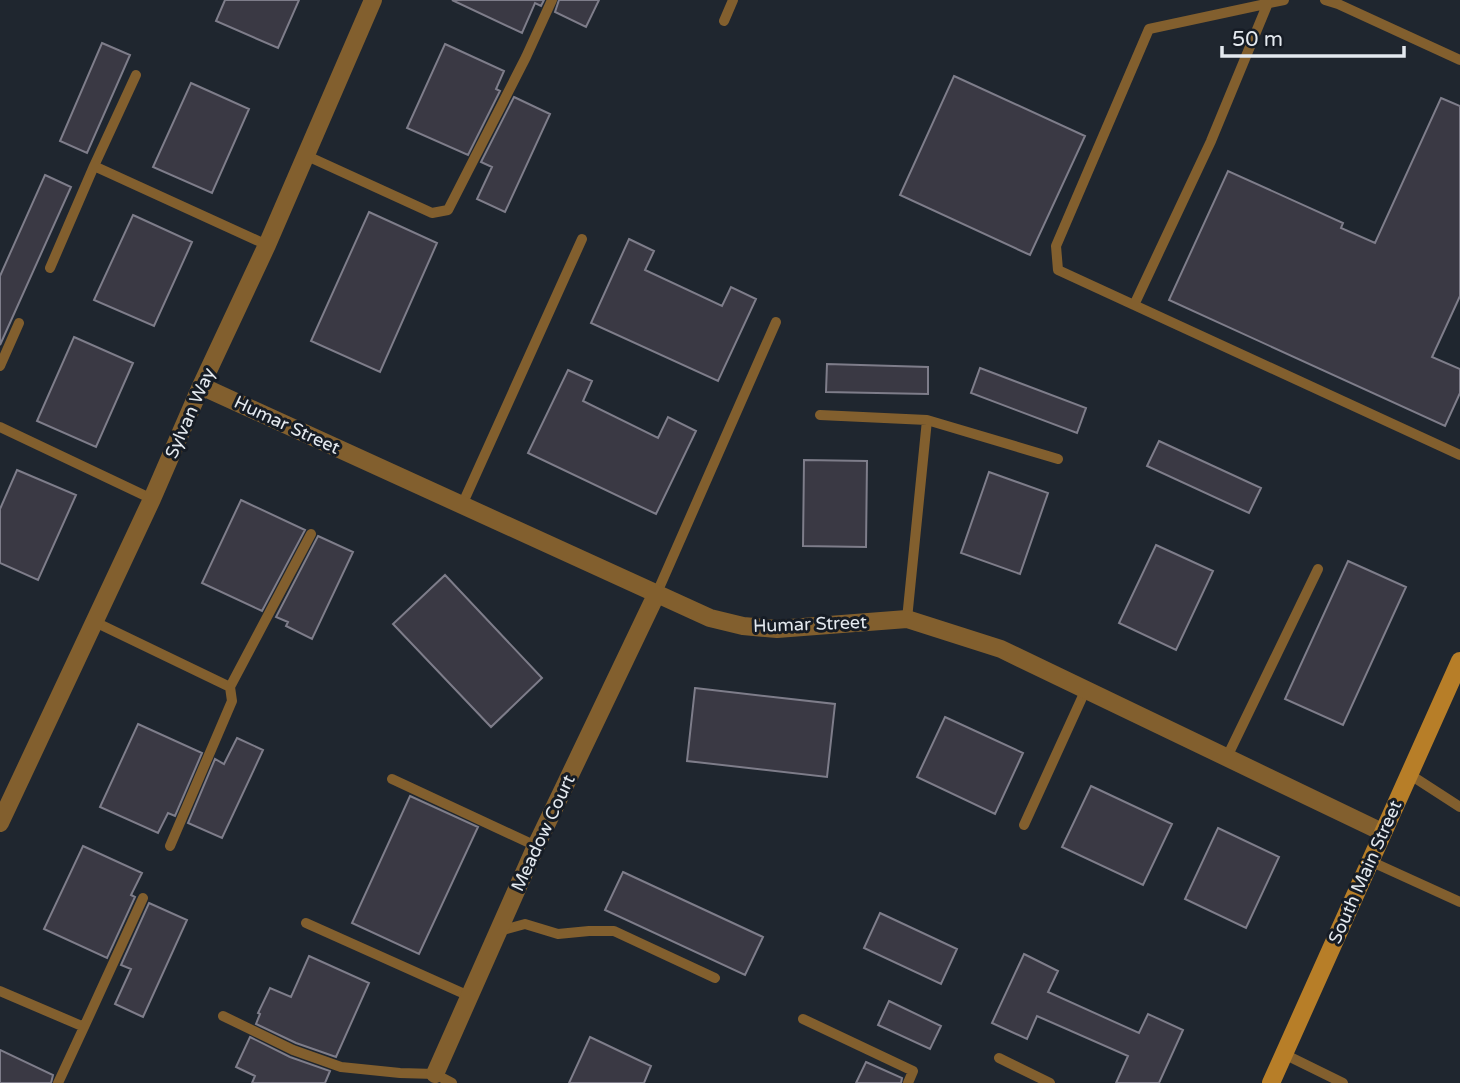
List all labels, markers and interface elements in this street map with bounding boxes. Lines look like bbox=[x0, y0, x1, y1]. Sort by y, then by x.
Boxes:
scale bar bbox=[1222, 14, 1404, 58]
text: 50 m bbox=[1232, 27, 1283, 52]
street label: Sylvan Way bbox=[160, 364, 220, 462]
street label: Humar Street bbox=[231, 391, 343, 459]
street label: Humar Street bbox=[753, 611, 867, 637]
street label: Meadow Court bbox=[506, 771, 580, 895]
street label: South Main Street bbox=[1324, 797, 1407, 947]

